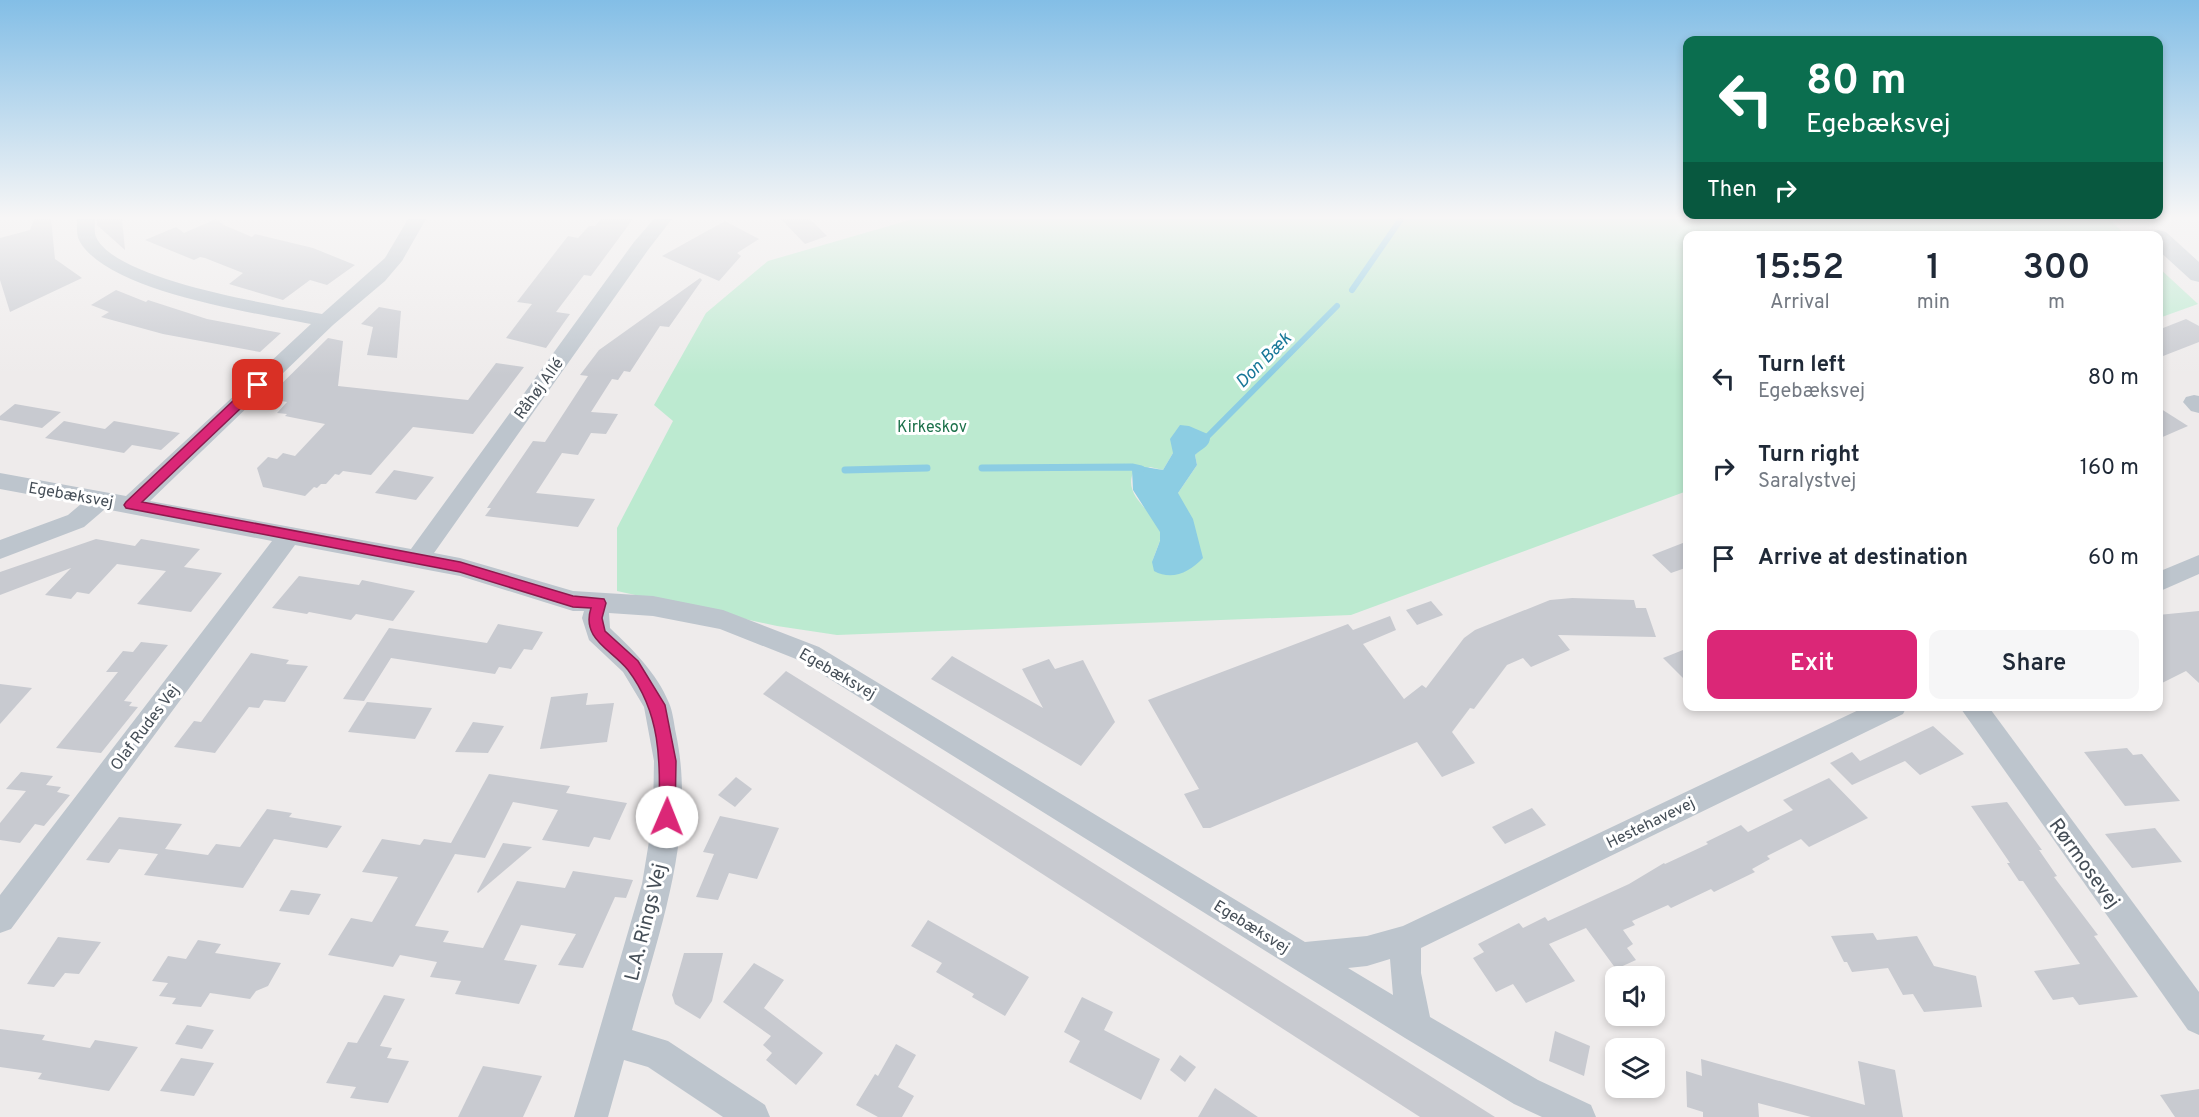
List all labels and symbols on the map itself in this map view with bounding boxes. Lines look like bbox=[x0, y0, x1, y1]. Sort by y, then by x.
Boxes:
water label: Don Bæk bbox=[1231, 327, 1298, 394]
street label: Råhøj Allé bbox=[511, 354, 569, 424]
pin bbox=[232, 359, 283, 410]
park label: Kirkeskov bbox=[897, 418, 967, 438]
street label: Egebæksvej bbox=[27, 479, 115, 513]
street label: Egebæksvej bbox=[795, 645, 879, 705]
street label: Olaf Rudes Vej bbox=[107, 681, 184, 775]
position arrow bbox=[635, 785, 699, 849]
street label: Hestehavevej bbox=[1603, 794, 1698, 854]
street label: Rørmosevej bbox=[2042, 814, 2125, 914]
street label: L.A. Rings Vej bbox=[620, 861, 674, 984]
street label: Egebæksvej bbox=[1209, 897, 1293, 959]

